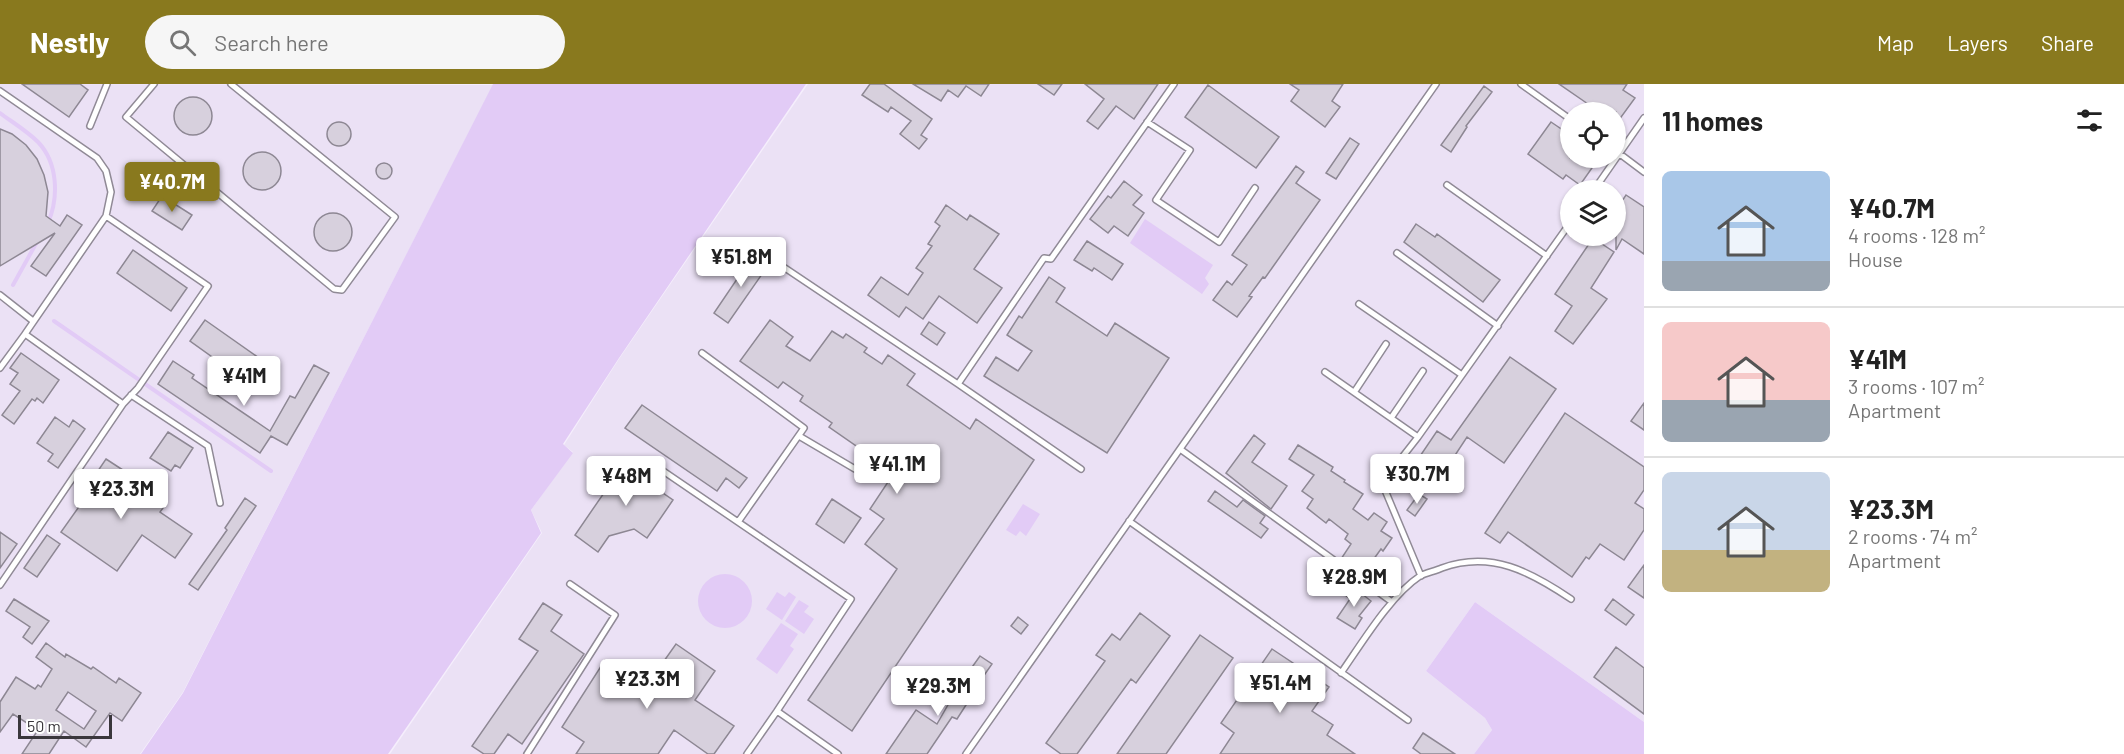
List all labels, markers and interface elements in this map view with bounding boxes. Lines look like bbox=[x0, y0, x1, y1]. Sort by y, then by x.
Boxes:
search box bbox=[145, 15, 565, 69]
text: Nestly bbox=[30, 25, 109, 59]
icon: search bbox=[166, 26, 199, 59]
text: Search here bbox=[214, 29, 329, 55]
text: Map bbox=[1877, 30, 1914, 55]
text: Layers bbox=[1947, 30, 2008, 55]
text: Share bbox=[2041, 30, 2094, 55]
map controls bbox=[1560, 102, 1626, 246]
button: locate bbox=[1560, 102, 1626, 168]
icon: filters bbox=[2073, 104, 2106, 137]
text: 11 homes bbox=[1662, 105, 1763, 136]
pin: ¥40.7M bbox=[123, 162, 221, 213]
text: ¥40.7M bbox=[139, 169, 205, 193]
button: layers bbox=[1560, 180, 1626, 246]
text: ¥40.7M bbox=[1848, 192, 1935, 223]
icon: home bbox=[1710, 195, 1782, 267]
text: 4 rooms · 128 m² bbox=[1848, 223, 1986, 247]
pin: ¥51.8M bbox=[692, 237, 790, 288]
text: ¥51.8M bbox=[710, 244, 772, 268]
text: House bbox=[1848, 247, 1903, 271]
text: ¥41M bbox=[1848, 343, 1907, 374]
icon: home bbox=[1710, 346, 1782, 418]
pin: ¥41M bbox=[208, 356, 280, 407]
text: ¥41M bbox=[221, 363, 267, 387]
text: 3 rooms · 107 m² bbox=[1848, 374, 1984, 398]
text: Apartment bbox=[1848, 398, 1941, 422]
pin: ¥41.1M bbox=[848, 444, 946, 495]
text: ¥41.1M bbox=[868, 451, 926, 475]
pin: ¥30.7M bbox=[1368, 454, 1466, 505]
pin: ¥48M bbox=[590, 456, 662, 507]
text: ¥30.7M bbox=[1384, 461, 1450, 485]
text: ¥48M bbox=[601, 463, 651, 487]
pin: ¥23.3M bbox=[72, 469, 170, 520]
text: ¥23.3M bbox=[88, 476, 154, 500]
text: ¥23.3M bbox=[1848, 493, 1934, 524]
icon: home bbox=[1710, 496, 1782, 568]
text: 2 rooms · 74 m² bbox=[1848, 524, 1978, 548]
text: Apartment bbox=[1848, 548, 1941, 572]
pin: ¥28.9M bbox=[1305, 557, 1403, 608]
text: ¥28.9M bbox=[1321, 564, 1387, 588]
pin: ¥23.3M bbox=[598, 659, 696, 710]
pin: ¥51.4M bbox=[1231, 663, 1329, 714]
text: ¥23.3M bbox=[614, 666, 680, 690]
pin: ¥29.3M bbox=[889, 666, 987, 717]
text: ¥51.4M bbox=[1248, 670, 1312, 694]
text: ¥29.3M bbox=[905, 673, 971, 697]
scale bar bbox=[18, 712, 112, 740]
text: 50 m bbox=[27, 716, 61, 735]

